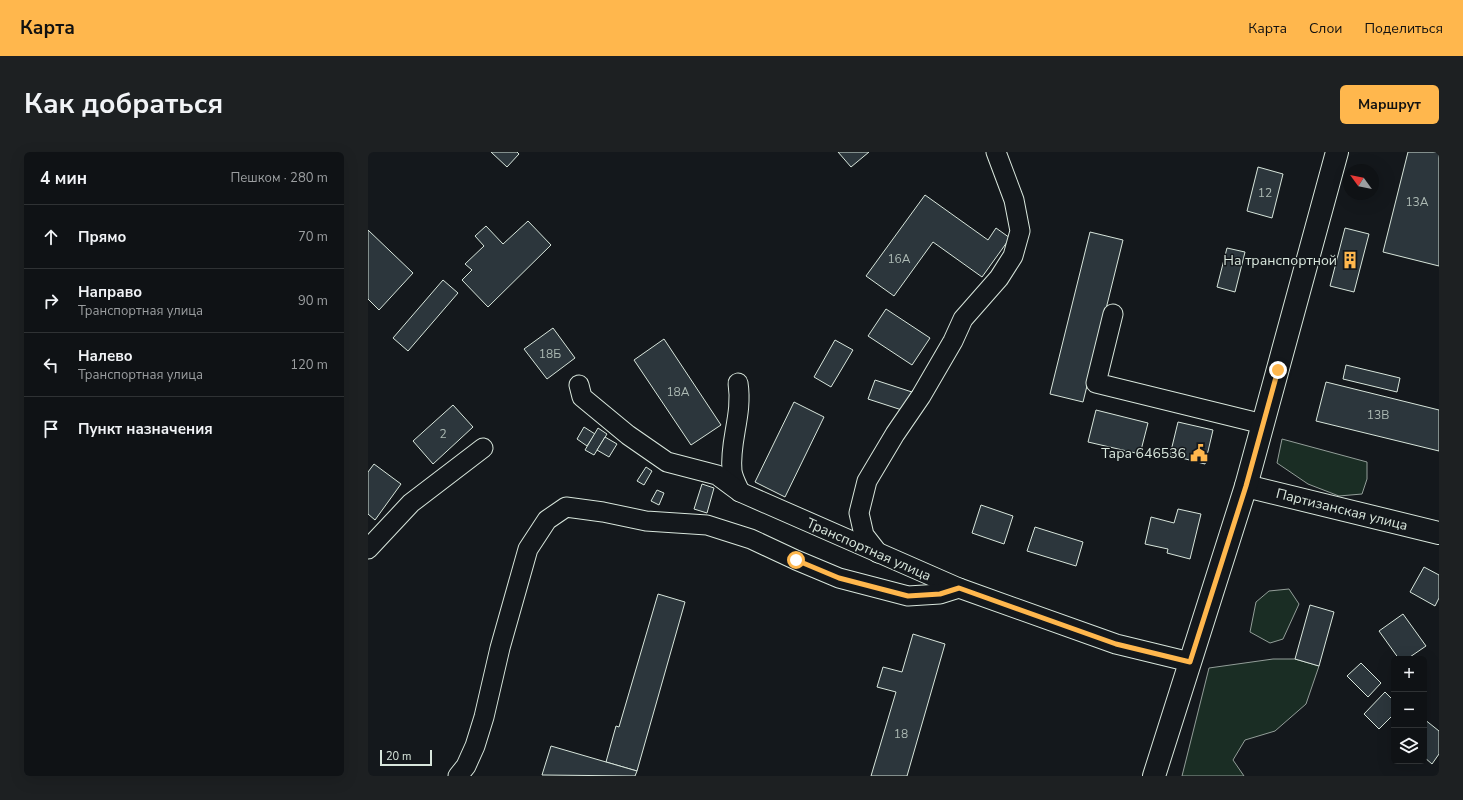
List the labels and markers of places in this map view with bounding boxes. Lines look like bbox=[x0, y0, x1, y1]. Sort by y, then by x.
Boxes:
building icon: На транспортной bbox=[1340, 250, 1360, 270]
place label: На транспортной bbox=[1223, 251, 1337, 270]
public building icon: Тара 646536 bbox=[1189, 443, 1209, 463]
place label: Тара 646536 bbox=[1101, 444, 1186, 463]

